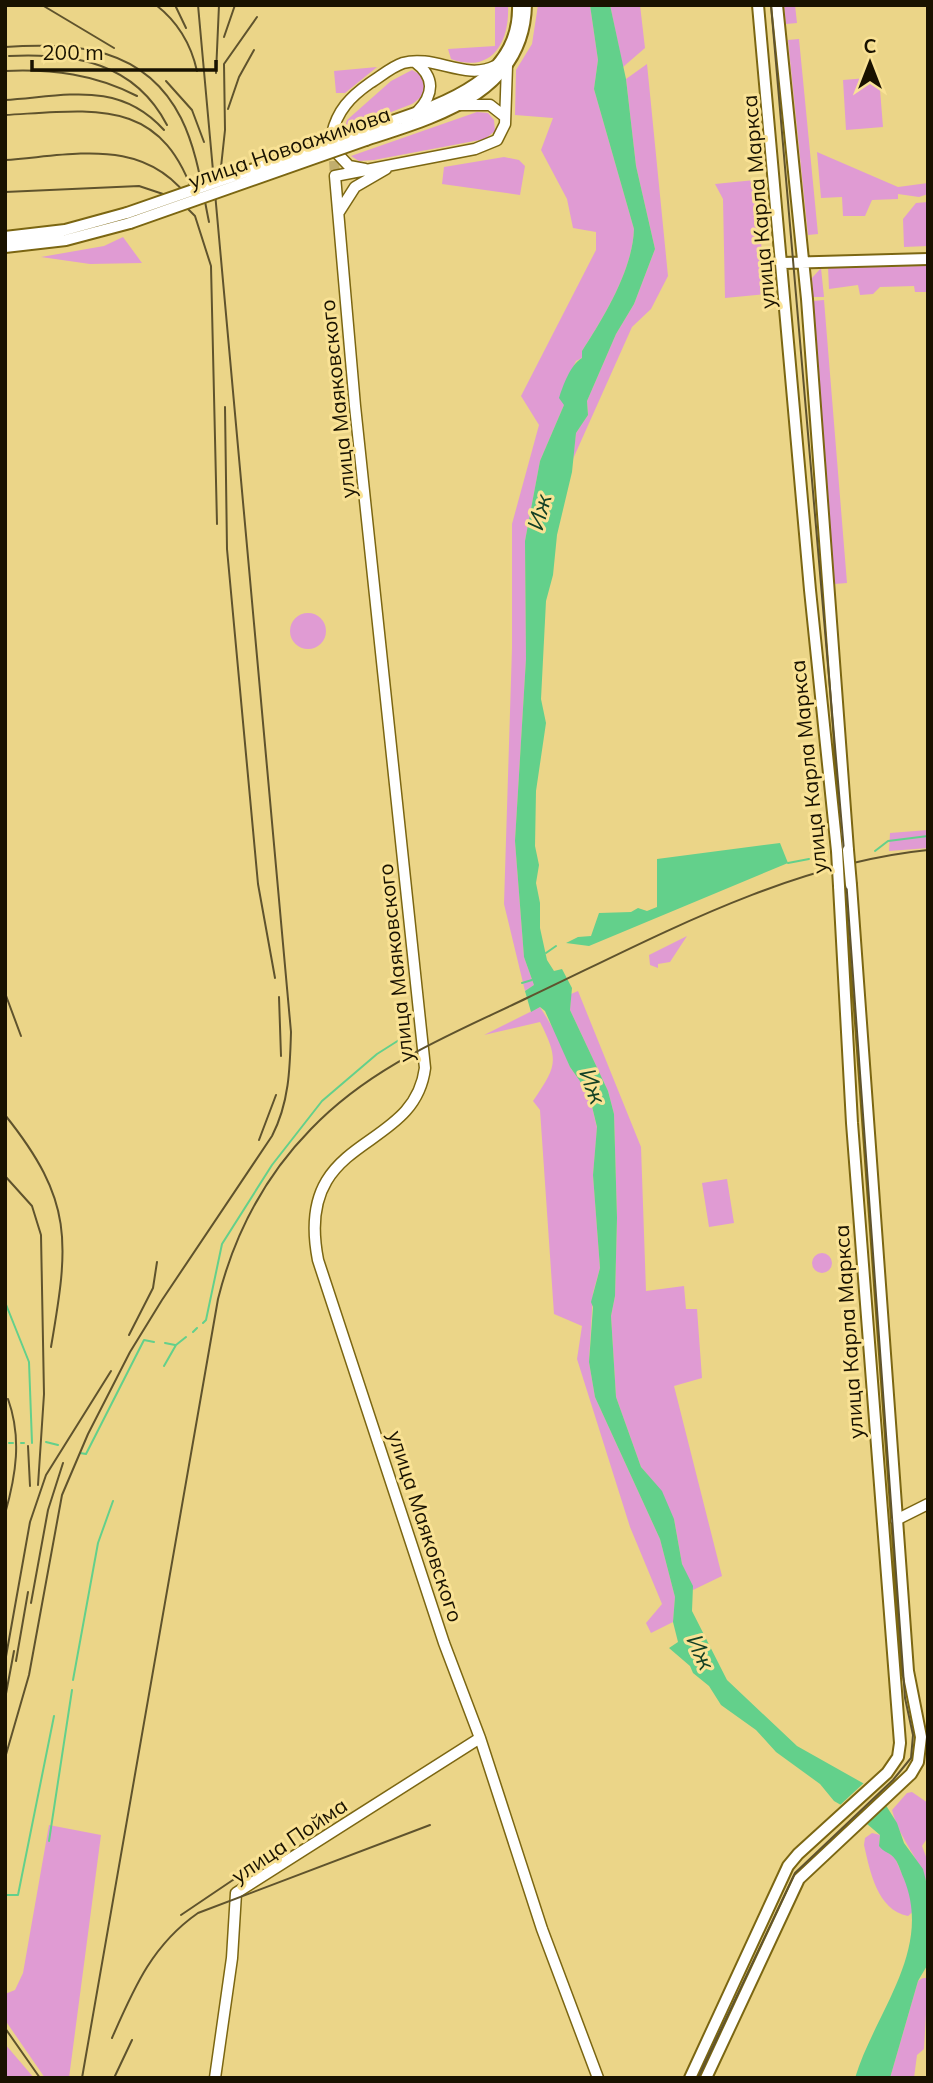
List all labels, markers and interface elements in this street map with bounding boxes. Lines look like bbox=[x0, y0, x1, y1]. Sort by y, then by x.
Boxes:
scale bar bbox=[32, 28, 215, 72]
north arrow bbox=[835, 28, 905, 98]
text: С bbox=[863, 34, 877, 58]
text: 200 m bbox=[42, 39, 104, 65]
street label: улица Карла Маркса bbox=[736, 94, 780, 310]
street label: улица Новоажимова bbox=[185, 100, 393, 194]
street label: улица Маяковского bbox=[314, 298, 360, 500]
water label: Иж bbox=[520, 491, 558, 533]
street label: улица Карла Маркса bbox=[784, 659, 832, 875]
street label: улица Маяковского bbox=[372, 862, 418, 1064]
water label: Иж bbox=[573, 1064, 613, 1108]
street label: улица Карла Маркса bbox=[828, 1224, 868, 1440]
street label: улица Маяковского bbox=[383, 1427, 469, 1625]
water label: Иж bbox=[680, 1630, 722, 1675]
street label: улица Пойма bbox=[226, 1792, 352, 1888]

